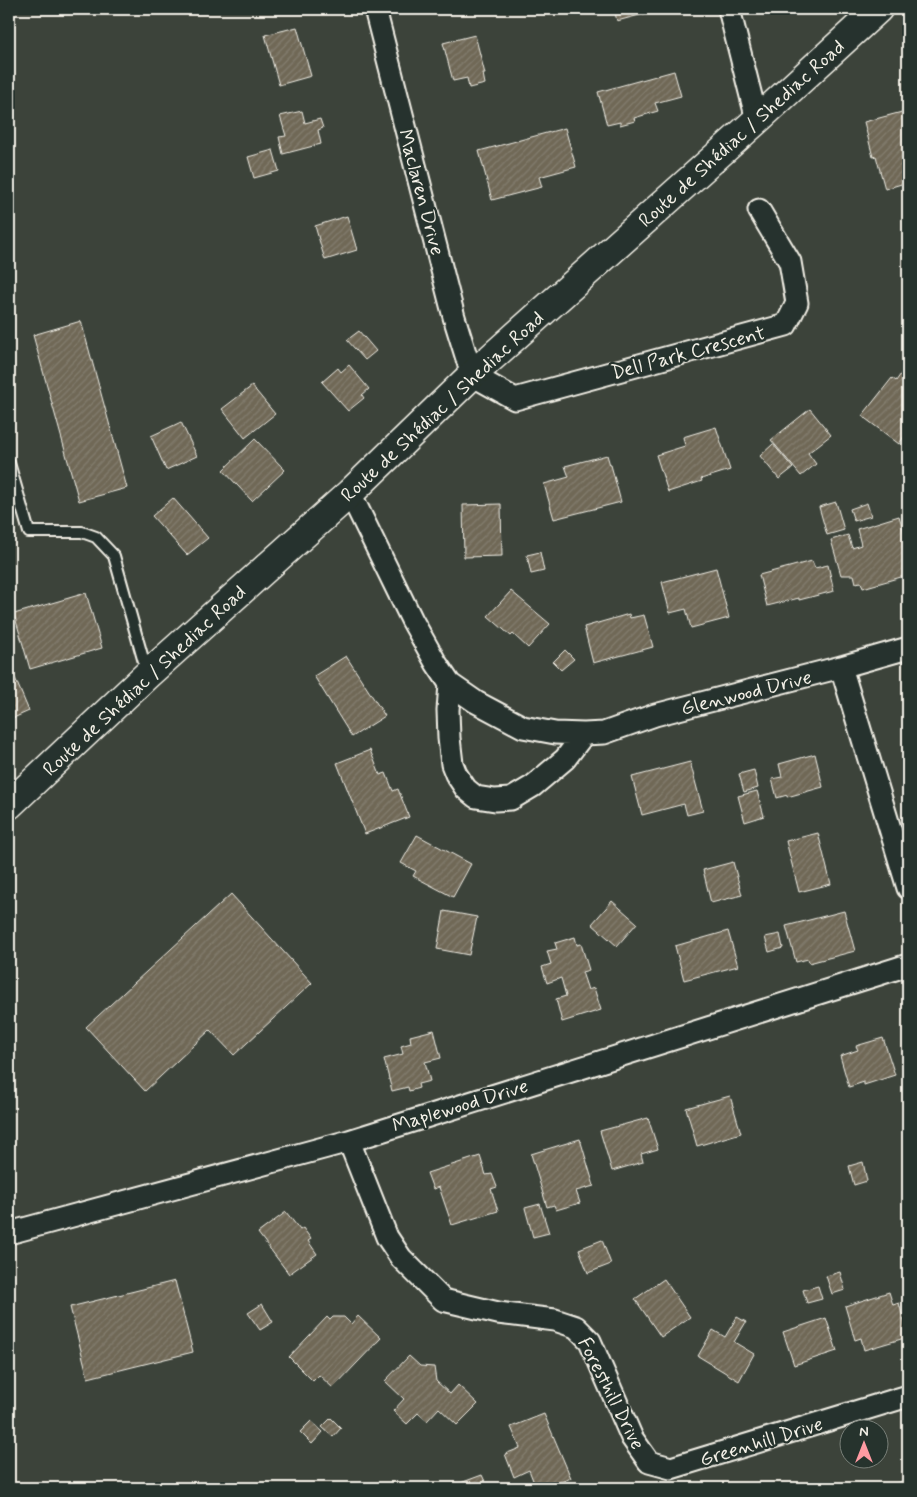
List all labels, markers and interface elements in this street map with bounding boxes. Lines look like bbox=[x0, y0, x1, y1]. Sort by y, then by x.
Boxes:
street label: Route de Shédiac / Shediac Road bbox=[633, 34, 851, 234]
street label: Maclaren Drive bbox=[391, 126, 450, 259]
street label: Route de Shédiac / Shediac Road bbox=[335, 305, 551, 509]
street label: Dell Park Crescent bbox=[608, 320, 769, 387]
street label: Route de Shédiac / Shediac Road bbox=[37, 579, 253, 783]
street label: Glenwood Drive bbox=[678, 664, 815, 723]
street label: Maplewood Drive bbox=[389, 1073, 532, 1140]
street label: Foresthill Drive bbox=[571, 1333, 651, 1455]
street label: Greenhill Drive bbox=[696, 1411, 826, 1474]
north arrow bbox=[840, 1420, 890, 1470]
text: N bbox=[859, 1423, 869, 1441]

